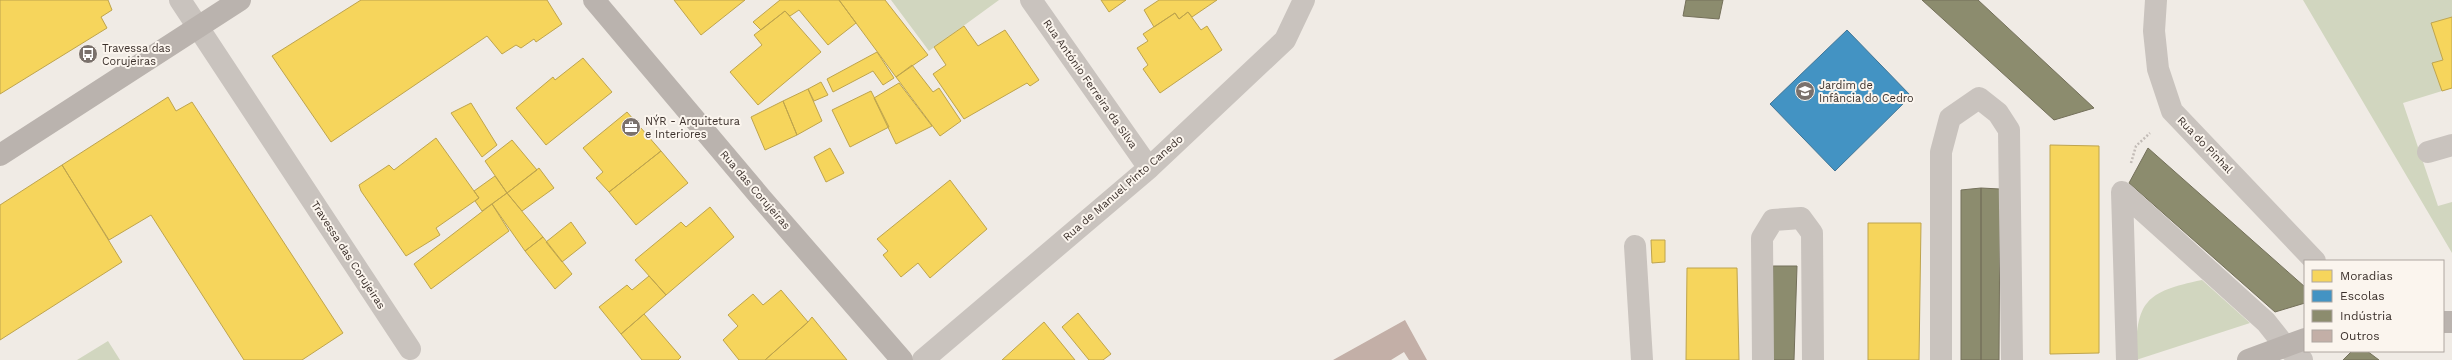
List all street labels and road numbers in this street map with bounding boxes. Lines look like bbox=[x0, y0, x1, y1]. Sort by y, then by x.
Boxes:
street label: Rua António Ferreira da Silva bbox=[1040, 17, 1140, 151]
street label: Rua do Pinhal bbox=[2175, 114, 2236, 177]
street label: Rua de Manuel Pinto Canedo bbox=[1060, 132, 1186, 244]
street label: Rua das Corujeiras bbox=[717, 148, 793, 232]
street label: Travessa das Corujeiras bbox=[308, 198, 388, 312]

